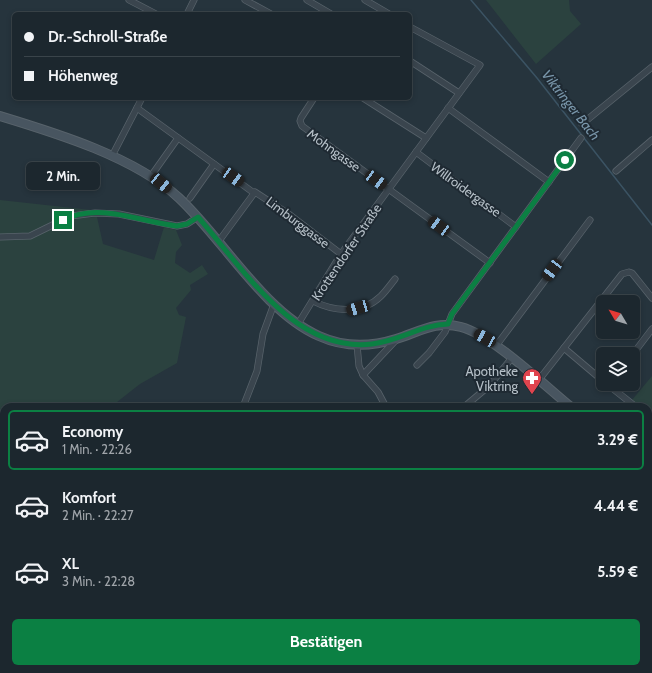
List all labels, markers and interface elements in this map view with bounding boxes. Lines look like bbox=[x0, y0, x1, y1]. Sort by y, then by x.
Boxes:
text: Dr.-Schroll-Straße bbox=[48, 28, 167, 46]
water label: Viktringer Bach bbox=[538, 66, 604, 144]
text: Höhenweg bbox=[48, 67, 117, 85]
street label: Mohngasse bbox=[304, 125, 364, 175]
route start bbox=[556, 151, 574, 169]
street label: Willroidergasse bbox=[428, 158, 505, 220]
callout: 2 Min. bbox=[26, 162, 100, 190]
car bbox=[220, 165, 246, 189]
text: 2 Min. bbox=[46, 168, 80, 184]
car bbox=[363, 168, 389, 192]
car bbox=[148, 171, 174, 195]
street label: Limburggasse bbox=[263, 193, 333, 251]
street label: Krottendorfer Straße bbox=[308, 200, 385, 304]
route end bbox=[54, 211, 72, 229]
car bbox=[426, 214, 452, 238]
car bbox=[540, 257, 564, 283]
north arrow bbox=[596, 295, 640, 339]
map controls bbox=[596, 295, 640, 391]
car bbox=[345, 299, 371, 317]
car bbox=[472, 327, 498, 349]
button: layers bbox=[596, 347, 640, 391]
place label: Apotheke Viktring bbox=[465, 363, 519, 394]
pharmacy icon: Apotheke Viktring bbox=[521, 367, 543, 395]
icon: car bbox=[14, 422, 50, 458]
text: Economy bbox=[62, 423, 123, 441]
text: 3.29 € bbox=[597, 431, 638, 449]
text: 1 Min. · 22:26 bbox=[62, 441, 132, 457]
icon: car bbox=[14, 488, 50, 524]
text: Komfort bbox=[62, 489, 116, 507]
text: 4.44 € bbox=[594, 497, 638, 515]
text: 2 Min. · 22:27 bbox=[62, 507, 134, 523]
icon: car bbox=[14, 554, 50, 590]
text: XL bbox=[62, 555, 79, 573]
text: 5.59 € bbox=[597, 563, 638, 581]
text: 3 Min. · 22:28 bbox=[62, 573, 135, 589]
button: Bestätigen bbox=[12, 619, 640, 665]

